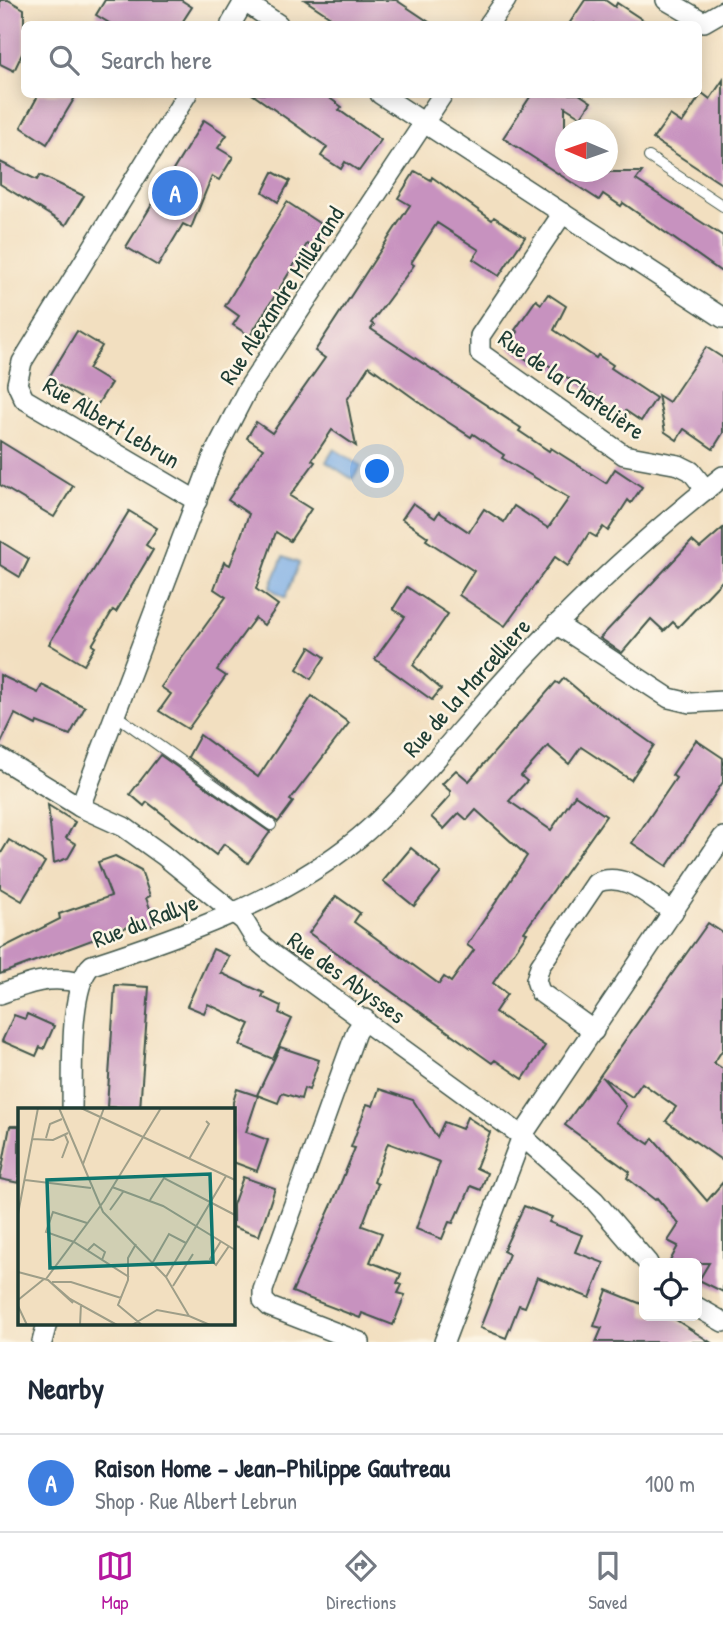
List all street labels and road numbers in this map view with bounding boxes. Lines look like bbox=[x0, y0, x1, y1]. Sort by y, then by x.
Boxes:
street label: Rue Alexandre Millerand bbox=[211, 200, 351, 390]
street label: Rue de la Chatelière bbox=[492, 322, 652, 447]
street label: Rue Albert Lebrun bbox=[38, 369, 186, 475]
street label: Rue de la Marcelliere bbox=[395, 610, 537, 764]
street label: Rue du Rallye bbox=[88, 885, 203, 955]
street label: Rue des Abysses bbox=[282, 923, 412, 1031]

